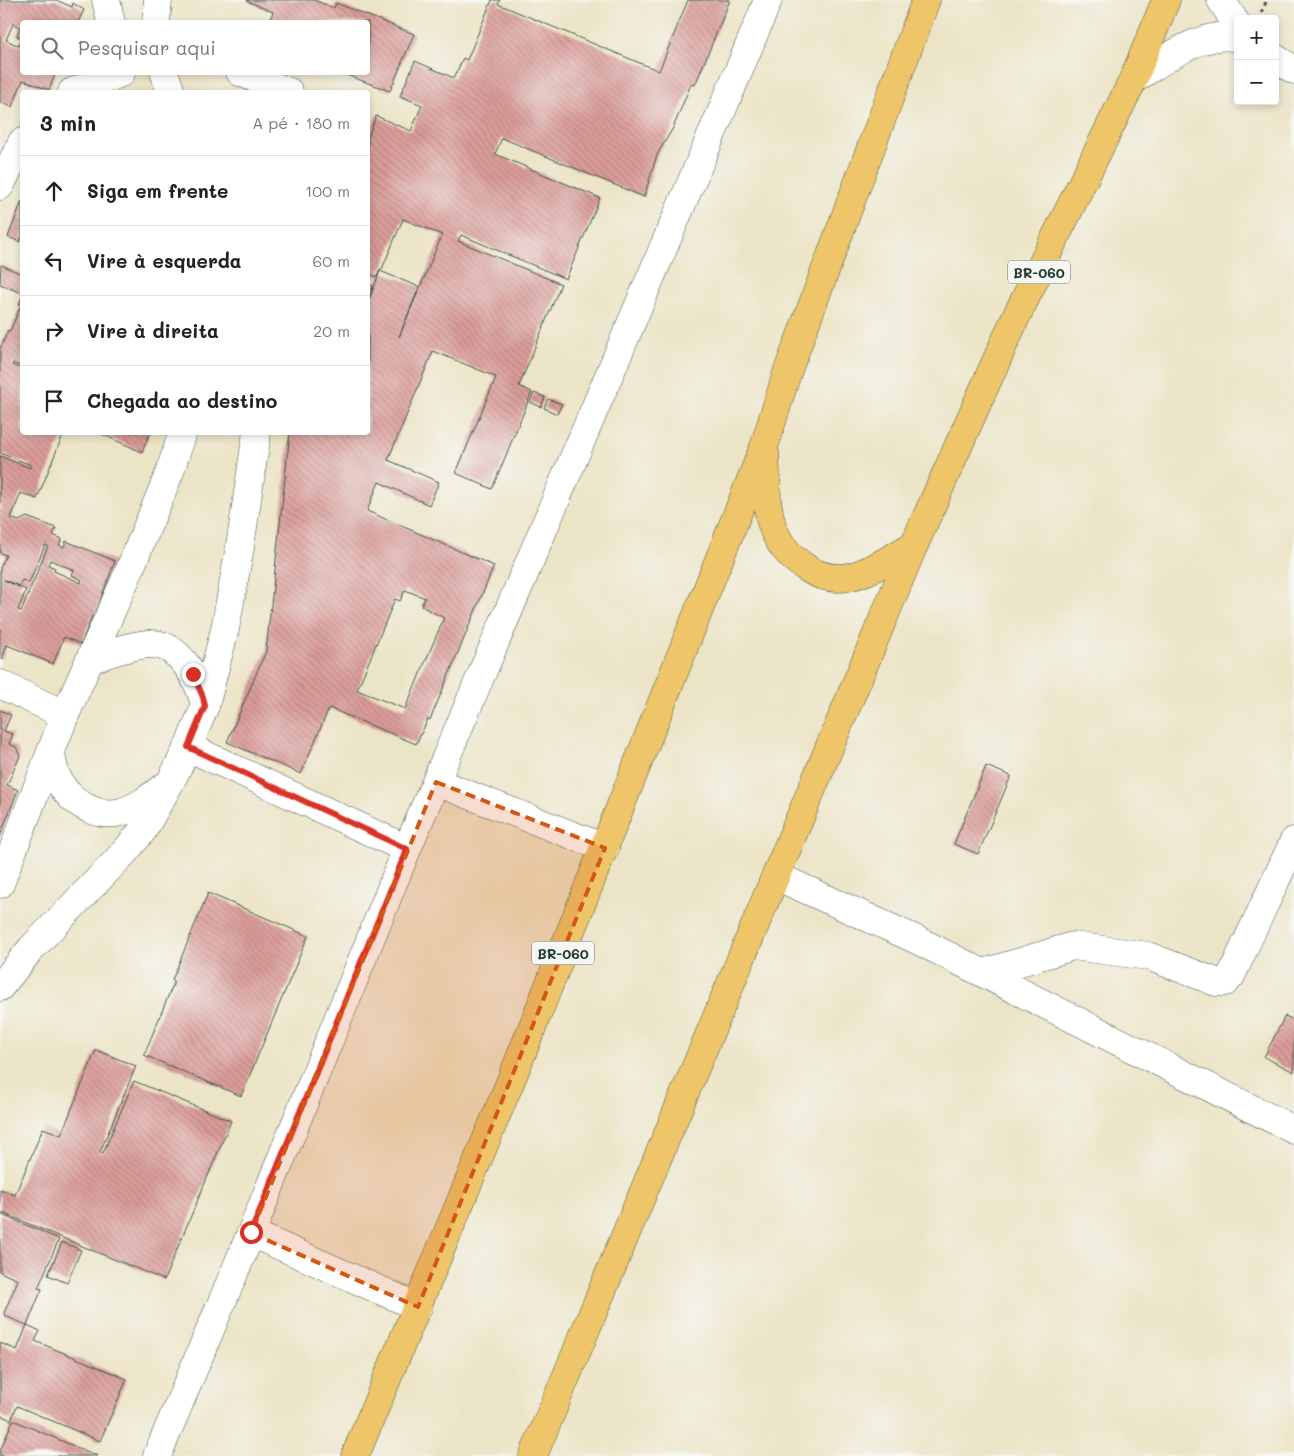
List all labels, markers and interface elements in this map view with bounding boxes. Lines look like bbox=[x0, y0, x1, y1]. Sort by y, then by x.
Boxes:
map controls bbox=[1234, 15, 1279, 105]
button: + bbox=[1234, 15, 1279, 60]
search box bbox=[20, 20, 370, 75]
icon: search bbox=[38, 34, 66, 62]
text: Pesquisar aqui bbox=[78, 35, 216, 60]
button: − bbox=[1234, 60, 1279, 105]
text: 3 min bbox=[40, 109, 96, 136]
text: A pé · 180 m bbox=[252, 112, 350, 133]
icon: ahead bbox=[40, 177, 68, 205]
text: Siga em frente bbox=[87, 178, 228, 203]
text: 100 m bbox=[305, 180, 350, 201]
icon: left bbox=[40, 247, 68, 275]
text: Vire à esquerda bbox=[87, 248, 242, 273]
text: 60 m bbox=[313, 250, 350, 271]
road number: BR-060 bbox=[1008, 260, 1070, 284]
icon: right bbox=[40, 317, 68, 345]
text: Vire à direita bbox=[87, 318, 219, 343]
text: 20 m bbox=[313, 320, 350, 341]
icon: arrive bbox=[40, 387, 68, 415]
text: Chegada ao destino bbox=[87, 388, 277, 413]
route end bbox=[182, 663, 205, 686]
road number: BR-060 bbox=[532, 941, 594, 964]
route start bbox=[240, 1221, 263, 1244]

